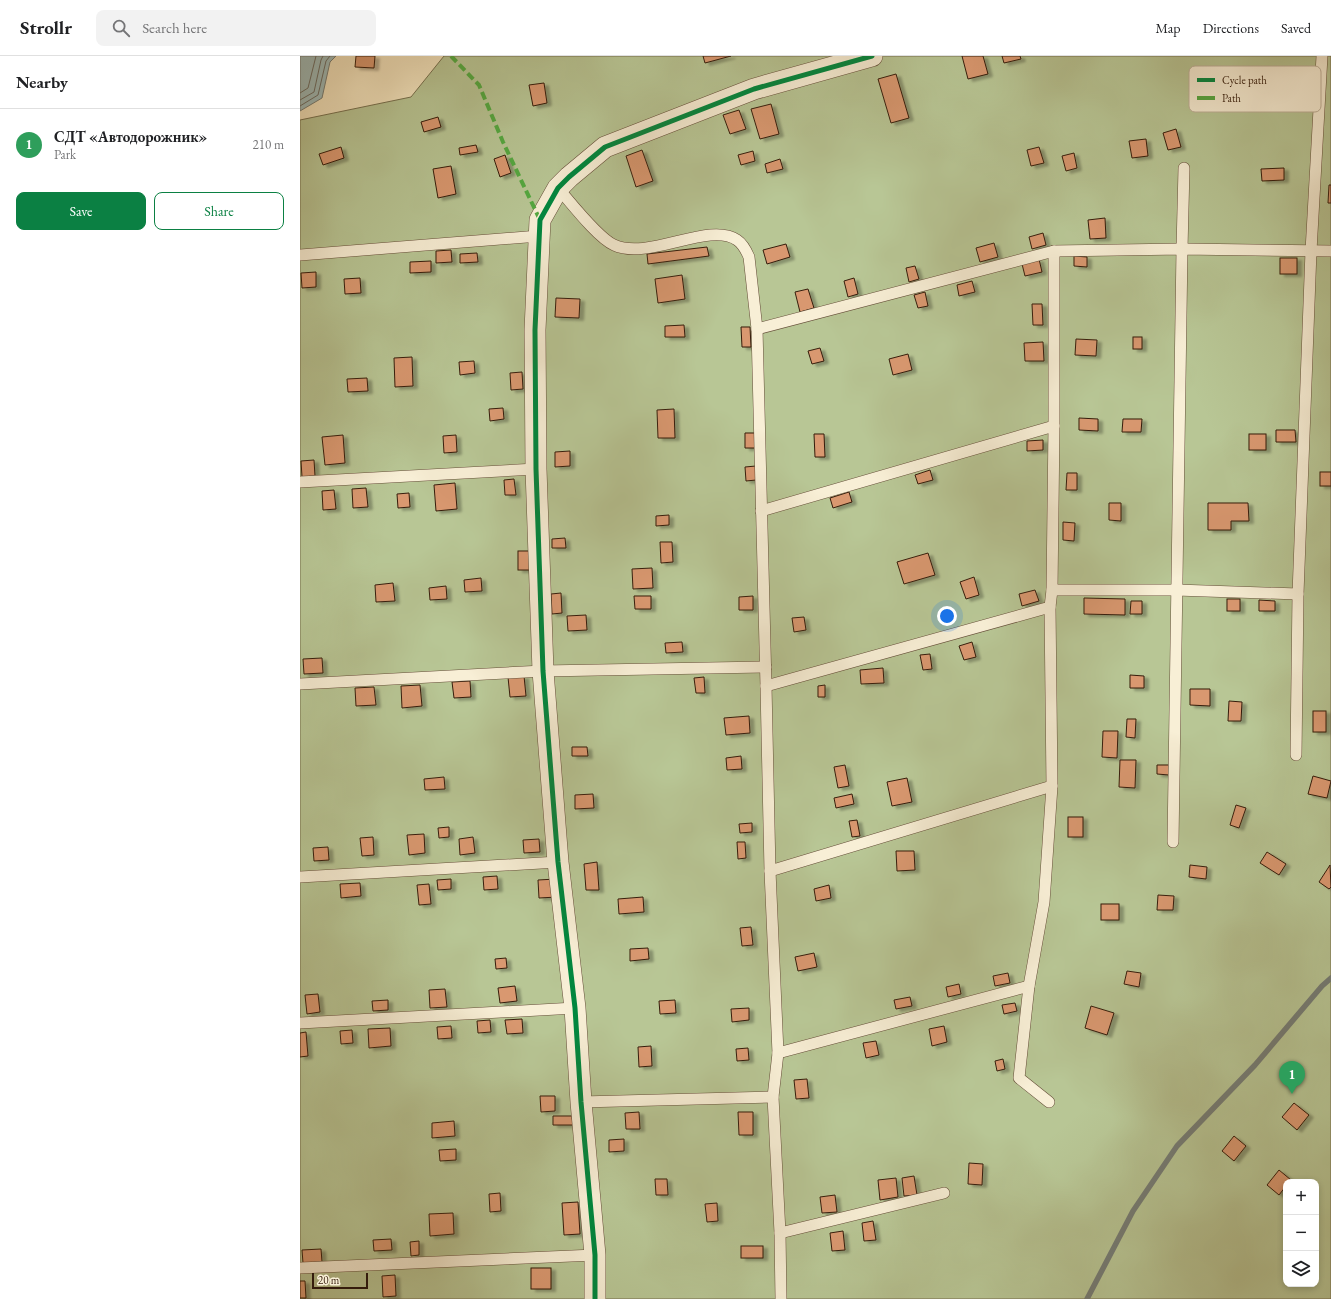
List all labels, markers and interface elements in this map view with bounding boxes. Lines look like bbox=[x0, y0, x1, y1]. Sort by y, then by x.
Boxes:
search box bbox=[96, 10, 376, 46]
text: Strollr bbox=[20, 15, 72, 40]
icon: search bbox=[110, 17, 132, 39]
text: Search here bbox=[142, 18, 207, 37]
text: Map bbox=[1155, 19, 1181, 37]
text: Directions bbox=[1203, 19, 1259, 37]
text: Saved bbox=[1281, 19, 1311, 37]
legend bbox=[1189, 66, 1321, 112]
text: Nearby bbox=[16, 71, 68, 93]
text: Cycle path bbox=[1222, 73, 1267, 87]
text: Path bbox=[1222, 91, 1241, 105]
text: СДТ «Автодорожник» bbox=[54, 127, 207, 146]
text: 1 bbox=[26, 136, 32, 153]
text: 210 m bbox=[253, 136, 284, 153]
text: Park bbox=[54, 146, 76, 163]
button: Save bbox=[16, 192, 146, 230]
button: Share bbox=[154, 192, 284, 230]
your location bbox=[937, 606, 957, 626]
pin: 1 bbox=[1279, 1061, 1305, 1094]
map controls bbox=[1283, 1179, 1319, 1287]
button: + bbox=[1283, 1179, 1319, 1215]
button: − bbox=[1283, 1215, 1319, 1251]
button: layers bbox=[1283, 1251, 1319, 1287]
scale bar bbox=[312, 1271, 368, 1290]
text: 20 m bbox=[318, 1273, 339, 1287]

